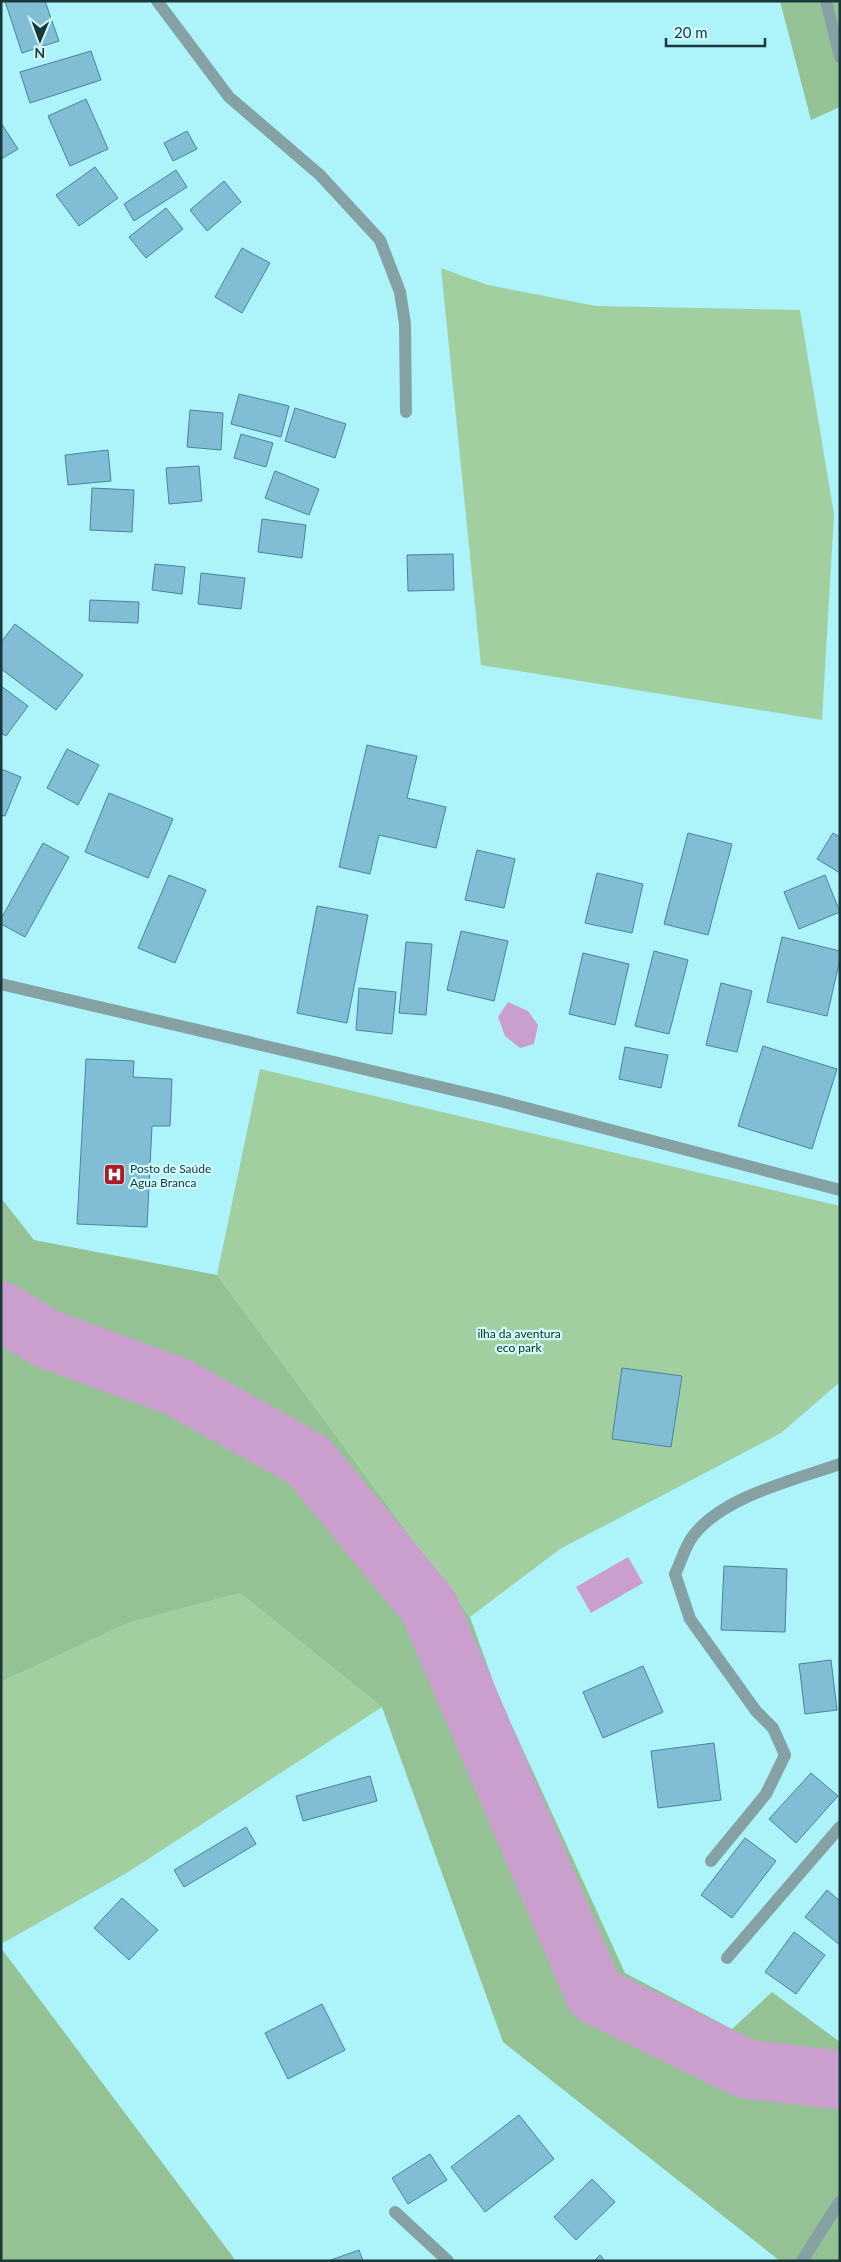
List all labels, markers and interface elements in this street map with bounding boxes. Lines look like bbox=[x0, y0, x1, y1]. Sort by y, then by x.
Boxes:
north arrow bbox=[15, 15, 65, 65]
scale bar bbox=[666, 15, 765, 47]
text: 20 m bbox=[674, 23, 708, 41]
text: N bbox=[34, 45, 45, 62]
place label: Posto de Saúde Agua Branca bbox=[130, 1161, 211, 1190]
hospital icon: Posto de Saúde Agua Branca bbox=[102, 1163, 126, 1187]
park label: ilha da aventura eco park bbox=[477, 1326, 561, 1355]

